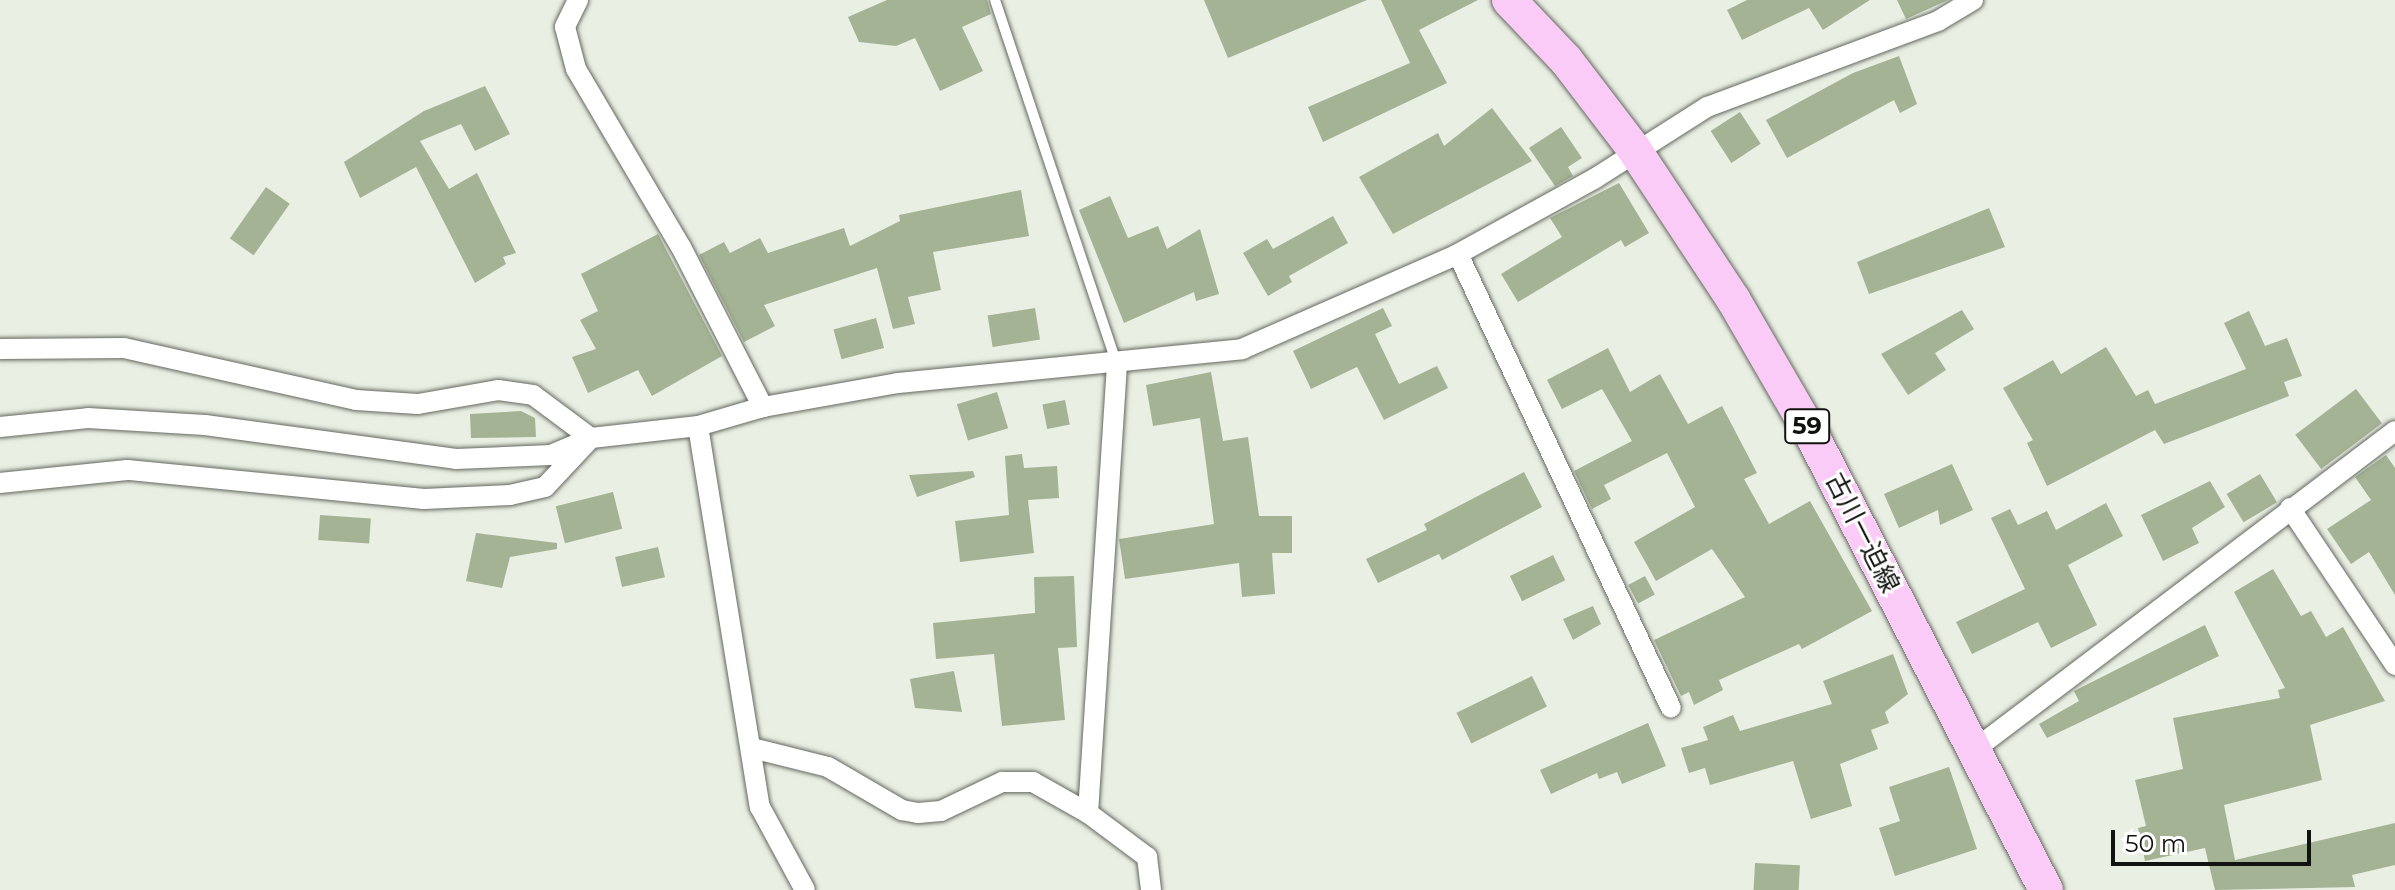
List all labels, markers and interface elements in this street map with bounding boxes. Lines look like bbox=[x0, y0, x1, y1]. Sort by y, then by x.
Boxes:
road number: 59 bbox=[1783, 406, 1831, 446]
street label: 古川一迫線 bbox=[1819, 468, 1905, 598]
scale bar bbox=[2115, 814, 2315, 864]
text: 50 m bbox=[2125, 829, 2186, 858]

